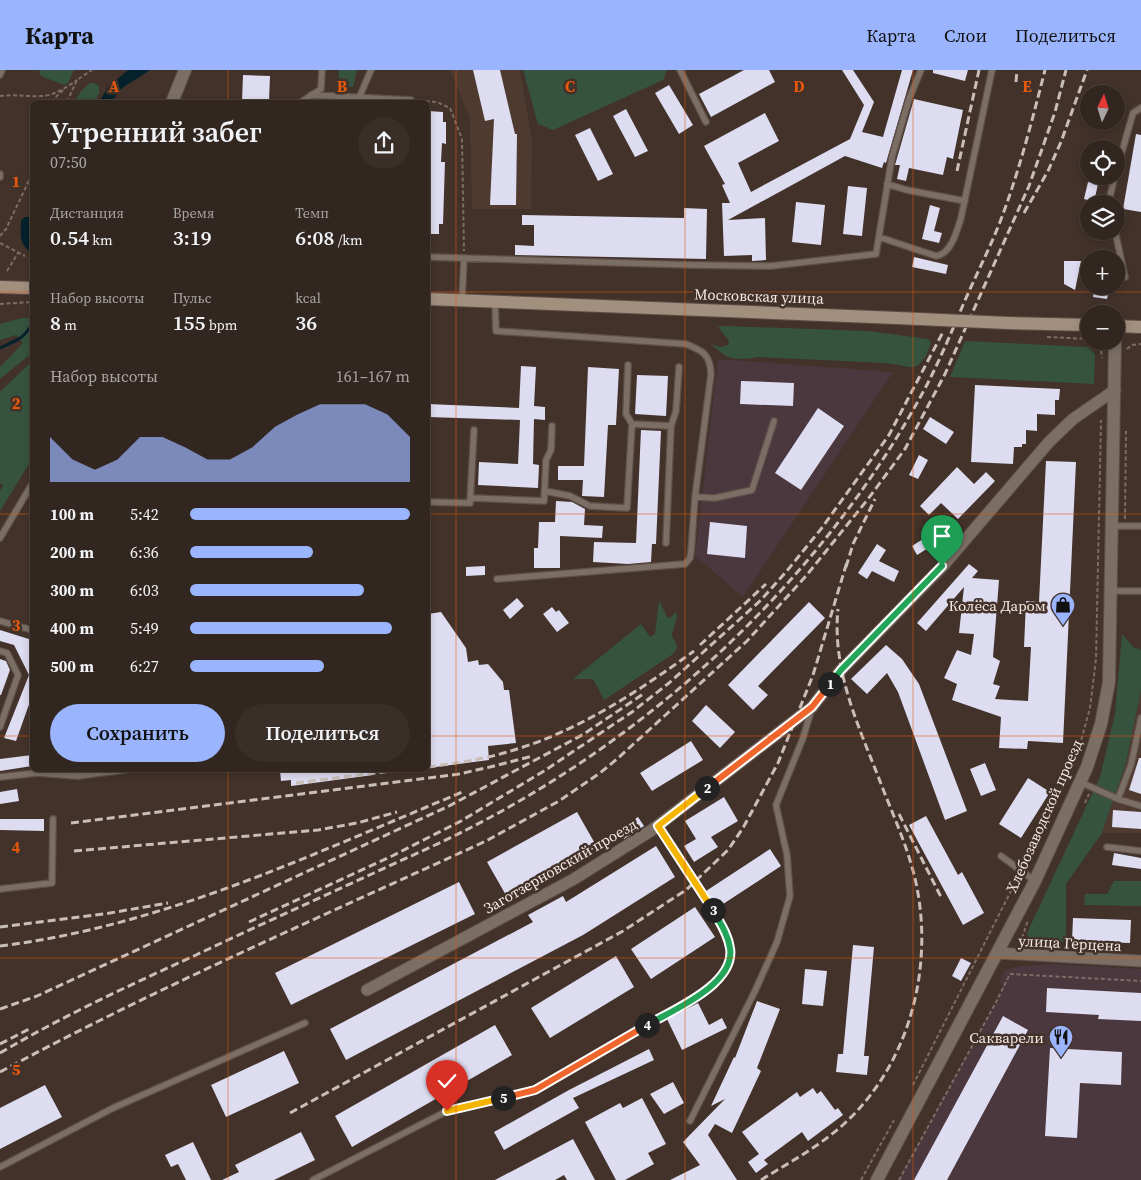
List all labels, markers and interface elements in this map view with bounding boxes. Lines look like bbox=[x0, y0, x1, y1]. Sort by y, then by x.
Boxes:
text: Карта bbox=[25, 19, 94, 52]
text: Карта bbox=[866, 23, 916, 48]
text: Слои bbox=[944, 23, 987, 48]
text: Поделиться bbox=[1015, 23, 1116, 48]
text: A bbox=[109, 75, 120, 97]
text: B bbox=[337, 75, 348, 97]
text: C bbox=[565, 75, 575, 97]
text: D bbox=[793, 75, 805, 97]
text: E bbox=[1022, 75, 1032, 97]
north arrow bbox=[1080, 85, 1125, 130]
map controls bbox=[1080, 85, 1125, 350]
text: Утренний забег bbox=[50, 113, 262, 151]
button: share bbox=[358, 117, 410, 169]
button: locate bbox=[1080, 140, 1125, 185]
text: 07:50 bbox=[50, 151, 87, 173]
text: 1 bbox=[12, 170, 20, 192]
button: layers bbox=[1080, 195, 1125, 240]
text: Дистанция bbox=[50, 203, 124, 223]
text: Время bbox=[173, 203, 214, 223]
text: Темп bbox=[295, 203, 329, 223]
text: 0.54 bbox=[50, 223, 89, 252]
text: 3:19 bbox=[173, 223, 212, 252]
text: 6:08 bbox=[295, 223, 334, 252]
text: km bbox=[89, 230, 113, 250]
text: /km bbox=[334, 230, 363, 250]
button: + bbox=[1080, 250, 1125, 295]
street label: Московская улица bbox=[694, 283, 824, 309]
text: Набор высоты bbox=[50, 288, 144, 308]
text: Пульс bbox=[173, 288, 212, 308]
text: kcal bbox=[295, 288, 321, 308]
button: − bbox=[1080, 305, 1125, 350]
text: 8 bbox=[50, 308, 61, 337]
text: 155 bbox=[173, 308, 205, 337]
text: 36 bbox=[295, 308, 317, 337]
text: m bbox=[61, 315, 77, 335]
text: bpm bbox=[205, 315, 237, 335]
text: Набор высоты bbox=[50, 365, 158, 387]
text: 161–167 m bbox=[336, 365, 410, 387]
text: 2 bbox=[12, 392, 21, 414]
text: 100 m bbox=[50, 503, 94, 525]
text: 5:42 bbox=[130, 503, 159, 525]
pin bbox=[921, 515, 963, 566]
icon: arrive bbox=[928, 522, 956, 550]
text: 200 m bbox=[50, 541, 94, 563]
text: 6:36 bbox=[130, 541, 159, 563]
text: 300 m bbox=[50, 579, 94, 601]
text: 6:03 bbox=[130, 579, 159, 601]
shop icon: Колёса Даром bbox=[1050, 592, 1076, 626]
place label: Колёса Даром bbox=[949, 595, 1046, 616]
text: 3 bbox=[12, 614, 21, 636]
text: 400 m bbox=[50, 617, 94, 639]
text: 5:49 bbox=[130, 617, 159, 639]
text: 500 m bbox=[50, 655, 94, 677]
text: 6:27 bbox=[130, 655, 159, 677]
pin: 1 bbox=[818, 672, 842, 696]
text: 1 bbox=[827, 674, 834, 694]
button: Сохранить bbox=[50, 704, 225, 762]
button: Поделиться bbox=[235, 704, 410, 762]
street label: Хлебозаводской проезд bbox=[1001, 735, 1088, 896]
pin: 2 bbox=[694, 776, 720, 800]
text: 2 bbox=[704, 778, 711, 798]
street label: Заготзерновский проезд bbox=[479, 813, 641, 919]
text: 4 bbox=[12, 836, 21, 858]
pin: 3 bbox=[700, 898, 726, 922]
text: 3 bbox=[710, 900, 717, 920]
street label: улица Герцена bbox=[1018, 930, 1123, 956]
pin: 4 bbox=[634, 1012, 660, 1038]
text: 4 bbox=[644, 1015, 651, 1035]
restaurant icon: Сакварели bbox=[1048, 1024, 1074, 1058]
place label: Сакварели bbox=[969, 1027, 1044, 1048]
text: 5 bbox=[12, 1058, 21, 1080]
pin bbox=[426, 1060, 468, 1111]
icon: check bbox=[433, 1067, 461, 1095]
pin: 5 bbox=[490, 1086, 516, 1110]
text: 5 bbox=[500, 1088, 507, 1108]

